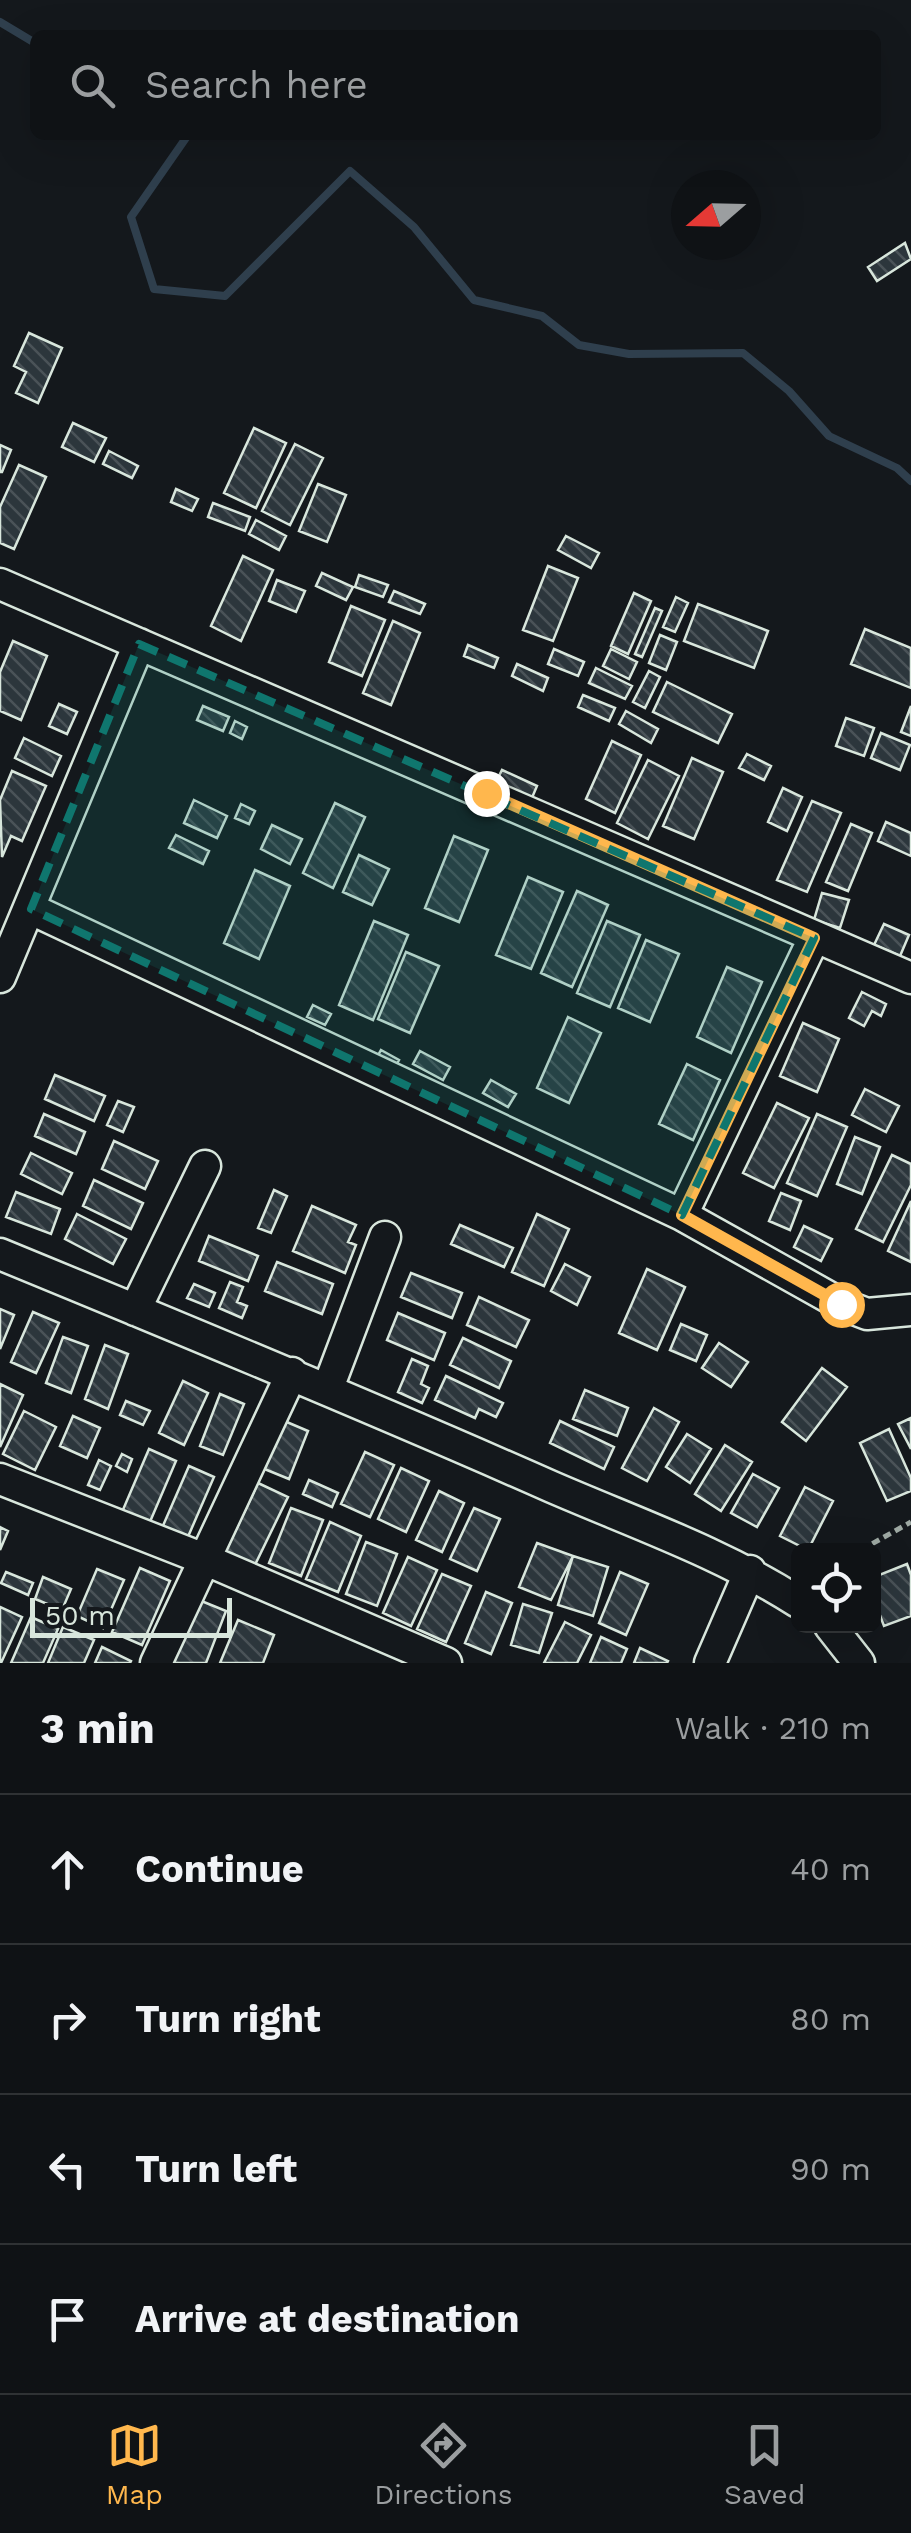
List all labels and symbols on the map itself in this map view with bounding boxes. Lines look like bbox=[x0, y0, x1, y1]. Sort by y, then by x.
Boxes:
north arrow bbox=[671, 170, 761, 260]
route end bbox=[464, 771, 510, 817]
route start bbox=[819, 1282, 865, 1328]
scale bar bbox=[30, 1593, 232, 1638]

